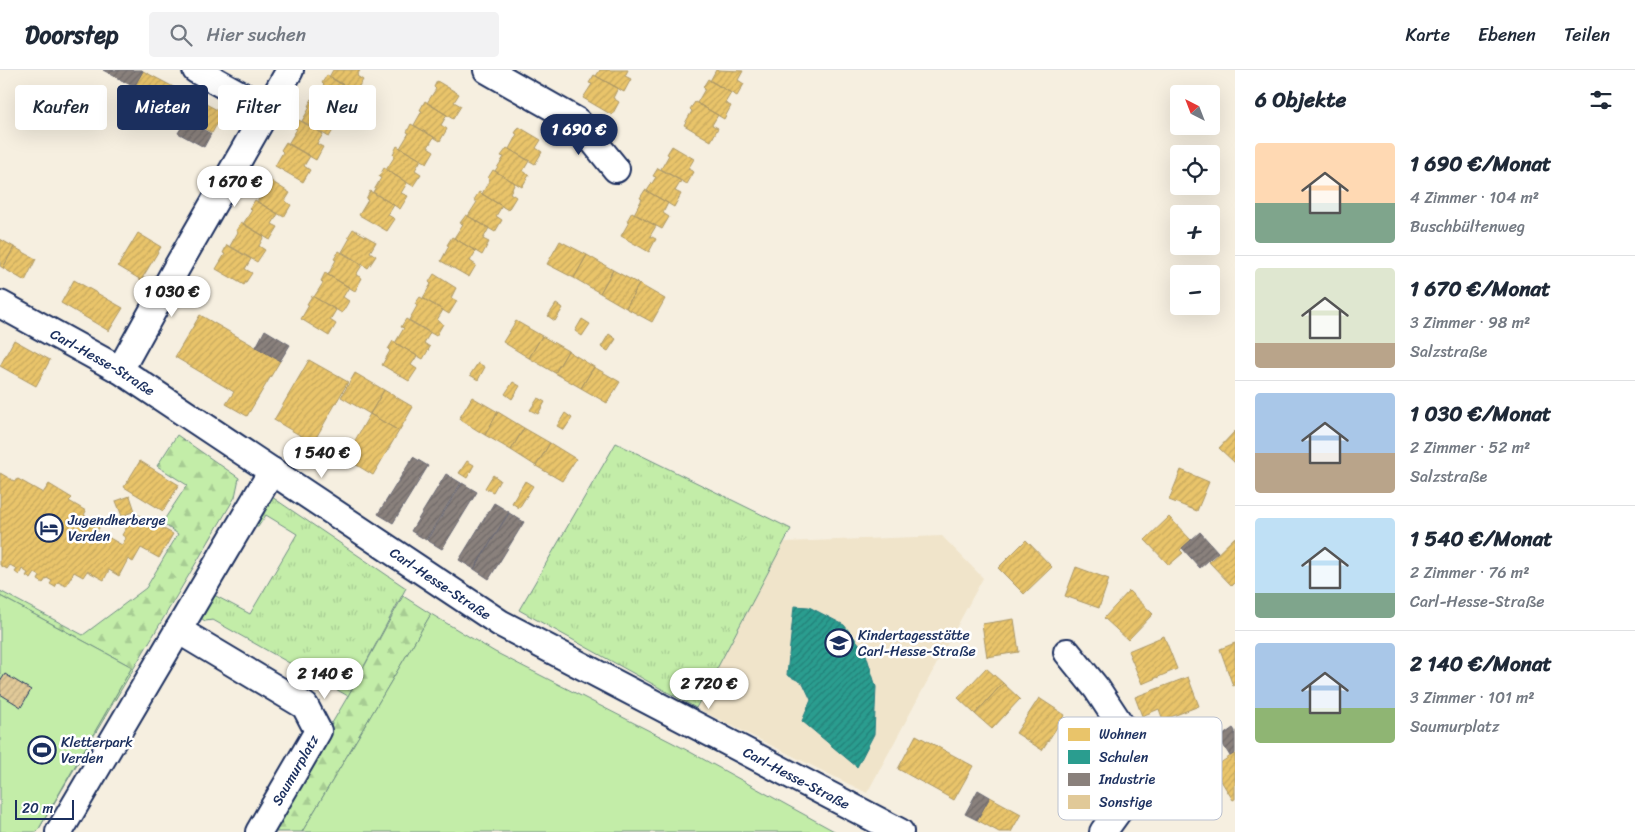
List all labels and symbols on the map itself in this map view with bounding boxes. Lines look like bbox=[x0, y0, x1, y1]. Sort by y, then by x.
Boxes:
north arrow bbox=[1170, 85, 1220, 135]
pin: 1 690 € bbox=[533, 114, 625, 156]
pin: 1 670 € bbox=[189, 166, 281, 208]
pin: 1 030 € bbox=[126, 276, 218, 318]
street label: Carl-Hesse-Straße bbox=[45, 322, 160, 403]
pin: 1 540 € bbox=[276, 436, 368, 479]
place label: Jugendherberge Verden bbox=[67, 508, 166, 549]
hotel icon: Jugendherberge Verden bbox=[34, 513, 64, 543]
street label: Carl-Hesse-Straße bbox=[384, 541, 496, 627]
place label: Kindertagesstätte Carl-Hesse-Straße bbox=[858, 623, 976, 664]
school or university icon: Kindertagesstätte Carl-Hesse-Straße bbox=[824, 628, 854, 658]
pin: 2 140 € bbox=[279, 658, 371, 700]
pin: 2 720 € bbox=[663, 668, 755, 710]
legend bbox=[1058, 717, 1222, 820]
text: Wohnen bbox=[1099, 722, 1147, 747]
place label: Kletterpark Verden bbox=[61, 730, 133, 771]
street label: Saumurplatz bbox=[265, 730, 326, 810]
sports icon: Kletterpark Verden bbox=[27, 735, 57, 765]
street label: Carl-Hesse-Straße bbox=[738, 740, 854, 817]
text: Schulen bbox=[1099, 745, 1149, 770]
text: Industrie bbox=[1098, 767, 1155, 792]
text: Sonstige bbox=[1099, 790, 1152, 815]
scale bar bbox=[15, 797, 74, 820]

